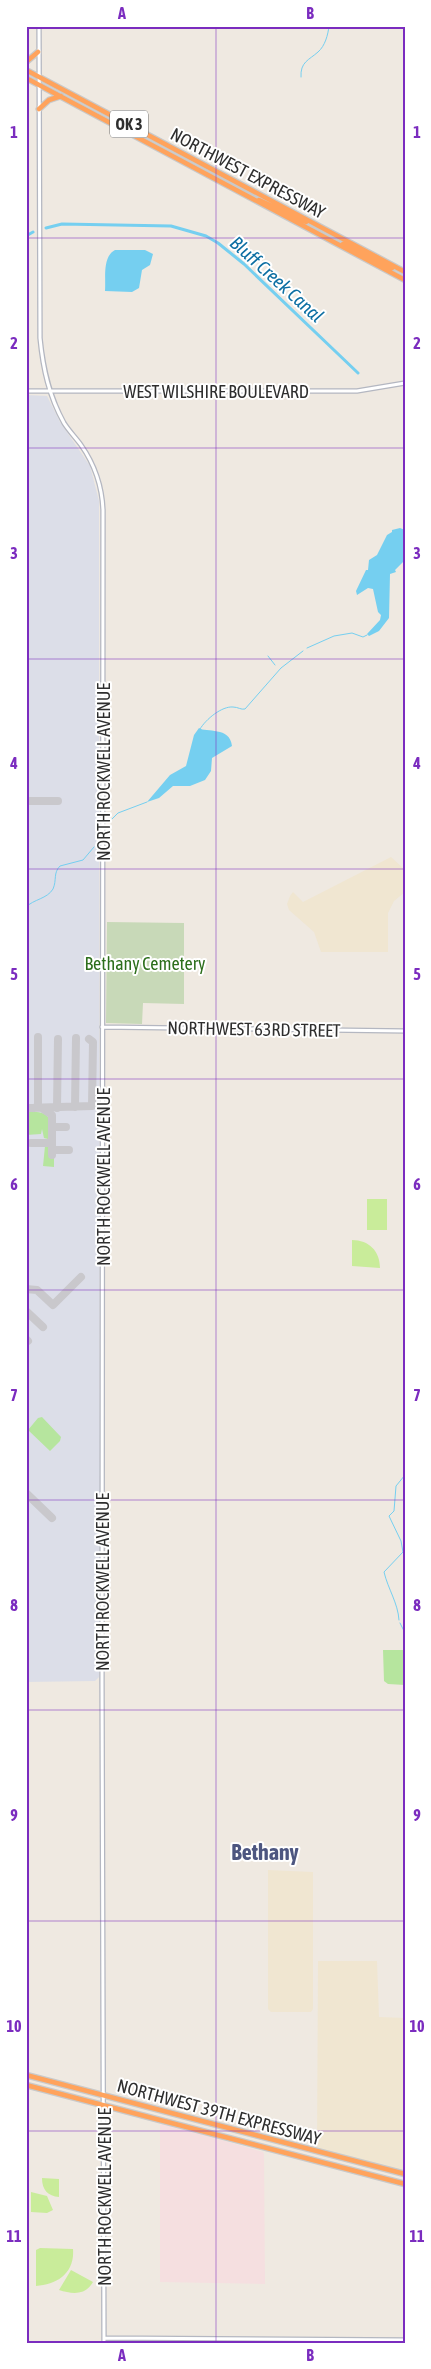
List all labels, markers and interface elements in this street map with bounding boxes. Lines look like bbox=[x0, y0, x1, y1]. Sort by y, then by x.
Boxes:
text: A bbox=[117, 4, 126, 22]
text: B bbox=[306, 4, 314, 22]
road number: OK 3 bbox=[110, 110, 148, 138]
text: 1 bbox=[10, 123, 18, 141]
street label: NORTHWEST EXPRESSWAY bbox=[167, 123, 329, 223]
text: 1 bbox=[413, 123, 421, 141]
water label: Bluff Creek Canal bbox=[226, 231, 328, 327]
text: 2 bbox=[10, 334, 18, 352]
text: 2 bbox=[413, 334, 421, 352]
street label: WEST WILSHIRE BOULEVARD bbox=[123, 381, 309, 402]
text: 3 bbox=[10, 544, 18, 562]
text: 3 bbox=[413, 544, 421, 562]
street label: NORTH ROCKWELL AVENUE bbox=[93, 683, 114, 861]
text: 4 bbox=[9, 754, 18, 772]
text: 4 bbox=[412, 754, 421, 772]
park label: Bethany Cemetery bbox=[85, 953, 205, 974]
text: 5 bbox=[10, 965, 18, 983]
text: 5 bbox=[413, 965, 421, 983]
street label: NORTHWEST 63RD STREET bbox=[167, 1017, 341, 1041]
street label: NORTH ROCKWELL AVENUE bbox=[93, 1088, 114, 1266]
text: 6 bbox=[10, 1175, 18, 1193]
text: 6 bbox=[413, 1175, 421, 1193]
text: 7 bbox=[10, 1386, 18, 1404]
text: 7 bbox=[413, 1386, 421, 1404]
street label: NORTH ROCKWELL AVENUE bbox=[92, 1493, 113, 1671]
text: 8 bbox=[10, 1596, 18, 1614]
text: 8 bbox=[413, 1596, 421, 1614]
text: 9 bbox=[10, 1806, 18, 1824]
text: 9 bbox=[413, 1806, 421, 1824]
district label: Bethany bbox=[231, 1839, 299, 1865]
text: 10 bbox=[6, 2017, 22, 2035]
text: 10 bbox=[409, 2017, 425, 2035]
street label: NORTHWEST 39TH EXPRESSWAY bbox=[115, 2075, 323, 2149]
street label: NORTH ROCKWELL AVENUE bbox=[94, 2108, 115, 2286]
text: 11 bbox=[6, 2227, 22, 2245]
text: 11 bbox=[409, 2227, 425, 2245]
text: A bbox=[117, 2346, 126, 2364]
text: B bbox=[306, 2346, 314, 2364]

